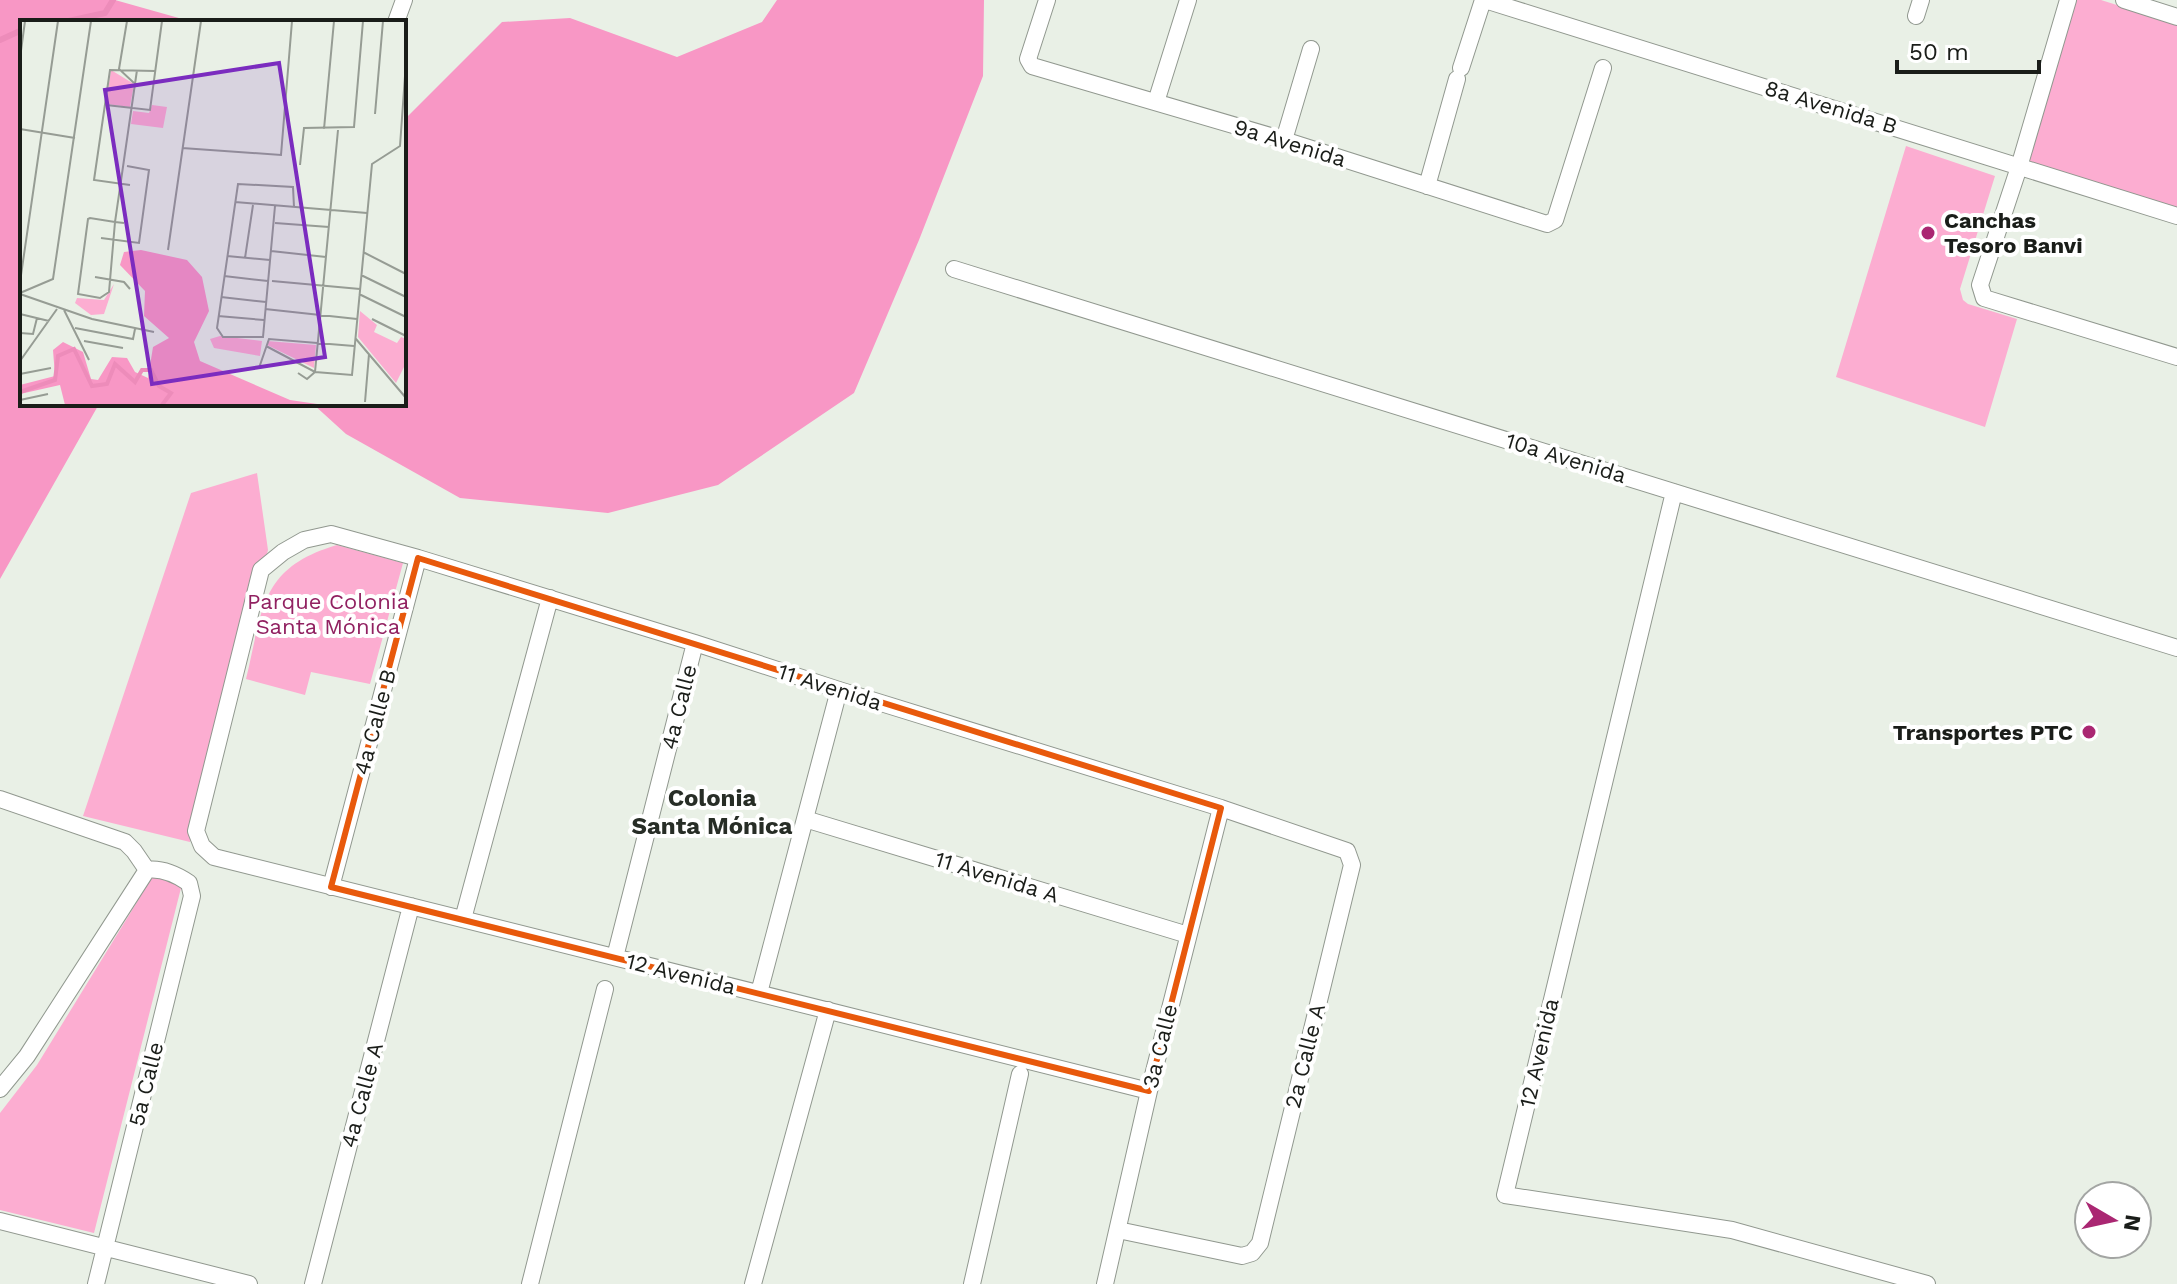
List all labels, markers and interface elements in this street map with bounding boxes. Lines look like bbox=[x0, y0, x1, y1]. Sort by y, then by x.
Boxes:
inset map bbox=[20, 20, 406, 406]
scale bar bbox=[1897, 24, 2039, 74]
text: 50 m bbox=[1909, 38, 1969, 66]
street label: 8a Avenida B bbox=[1762, 75, 1900, 139]
street label: 9a Avenida bbox=[1231, 114, 1349, 172]
place label: Canchas Tesoro Banvi bbox=[1944, 208, 2083, 258]
marker: Canchas Tesoro Banvi bbox=[1919, 224, 1937, 242]
street label: 10a Avenida bbox=[1503, 428, 1629, 488]
park label: Parque Colonia Santa Mónica bbox=[247, 589, 409, 639]
street label: 11 Avenida bbox=[775, 659, 885, 715]
street label: 4a Calle bbox=[656, 662, 702, 752]
street label: 4a Calle B bbox=[349, 666, 401, 778]
place label: Transportes PTC bbox=[1893, 720, 2073, 745]
marker: Transportes PTC bbox=[2080, 723, 2098, 741]
district label: Colonia Santa Mónica bbox=[632, 784, 793, 840]
street label: 11 Avenida A bbox=[932, 846, 1062, 908]
street label: 12 Avenida bbox=[624, 948, 738, 1000]
street label: 12 Avenida bbox=[1514, 996, 1564, 1110]
street label: 3a Calle bbox=[1137, 1001, 1183, 1091]
street label: 2a Calle A bbox=[1280, 1001, 1330, 1111]
street label: 5a Calle bbox=[123, 1039, 169, 1129]
street label: 4a Calle A bbox=[336, 1040, 388, 1150]
north arrow bbox=[2073, 1180, 2153, 1260]
text: N bbox=[2119, 1213, 2146, 1233]

